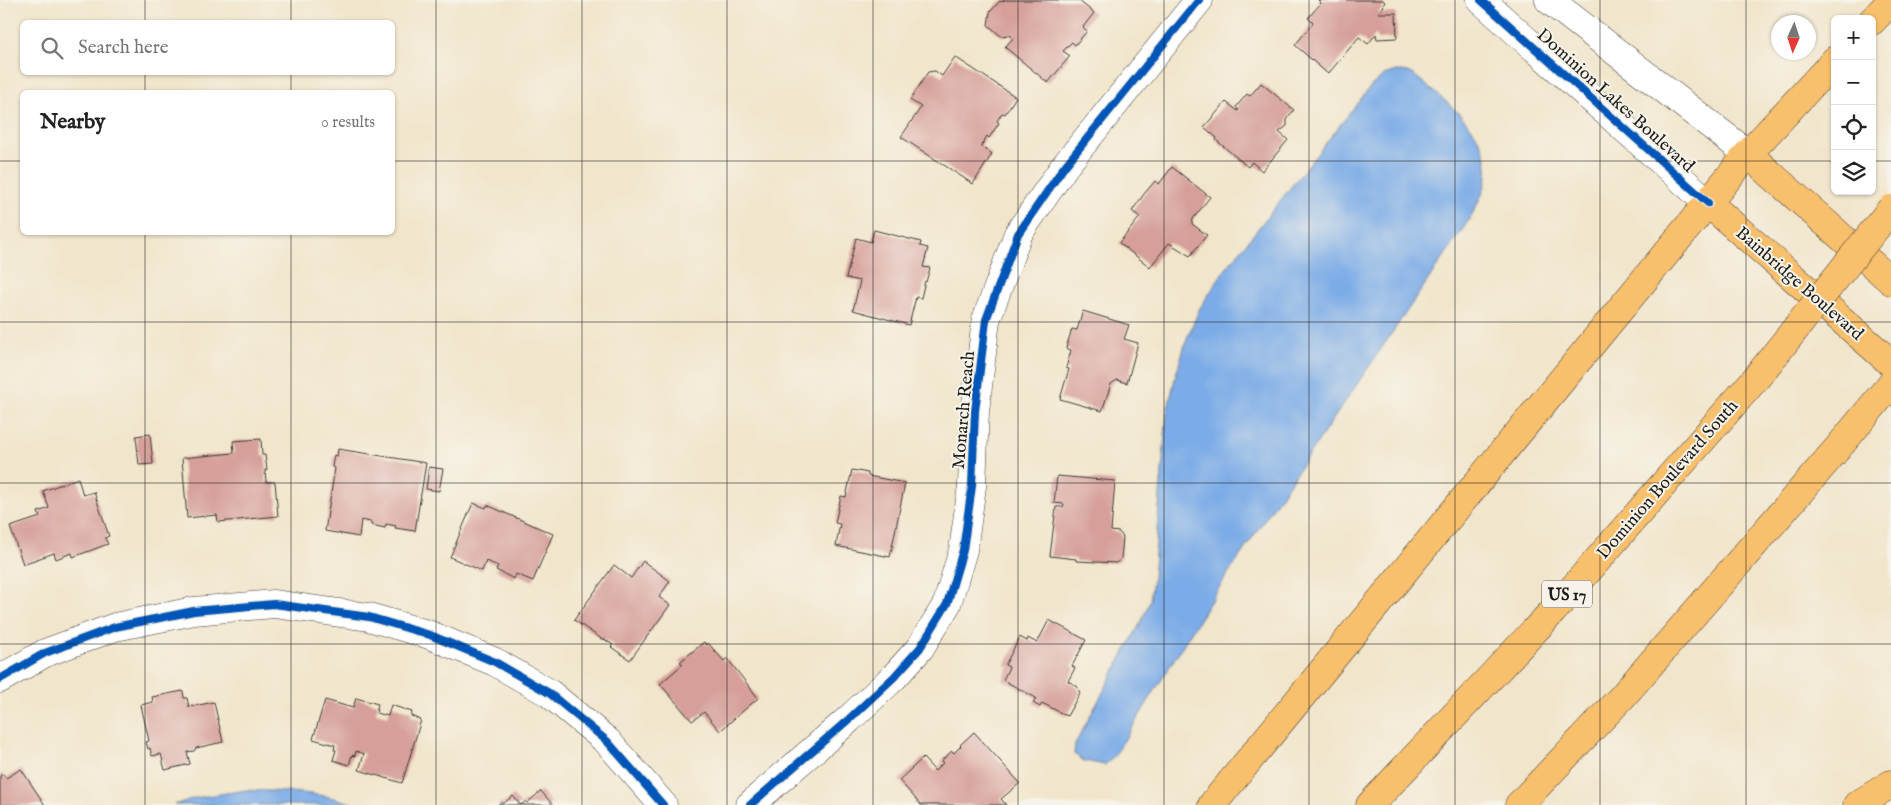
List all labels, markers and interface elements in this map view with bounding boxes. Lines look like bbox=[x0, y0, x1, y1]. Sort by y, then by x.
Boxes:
north arrow bbox=[1771, 15, 1816, 60]
map controls bbox=[1831, 15, 1876, 195]
button: + bbox=[1831, 15, 1876, 60]
search box bbox=[20, 20, 395, 75]
street label: Dominion Lakes Boulevard bbox=[1531, 24, 1699, 178]
icon: search bbox=[38, 34, 66, 62]
text: Search here bbox=[78, 36, 169, 60]
button: − bbox=[1831, 60, 1876, 105]
button: locate bbox=[1831, 105, 1876, 150]
text: Nearby bbox=[40, 109, 105, 136]
text: 0 results bbox=[321, 113, 375, 133]
button: layers bbox=[1831, 150, 1876, 195]
street label: Bainbridge Boulevard bbox=[1730, 222, 1868, 346]
street label: Monarch Reach bbox=[948, 350, 981, 470]
street label: Dominion Boulevard South bbox=[1592, 395, 1744, 565]
road number: US 17 bbox=[1542, 580, 1592, 608]

